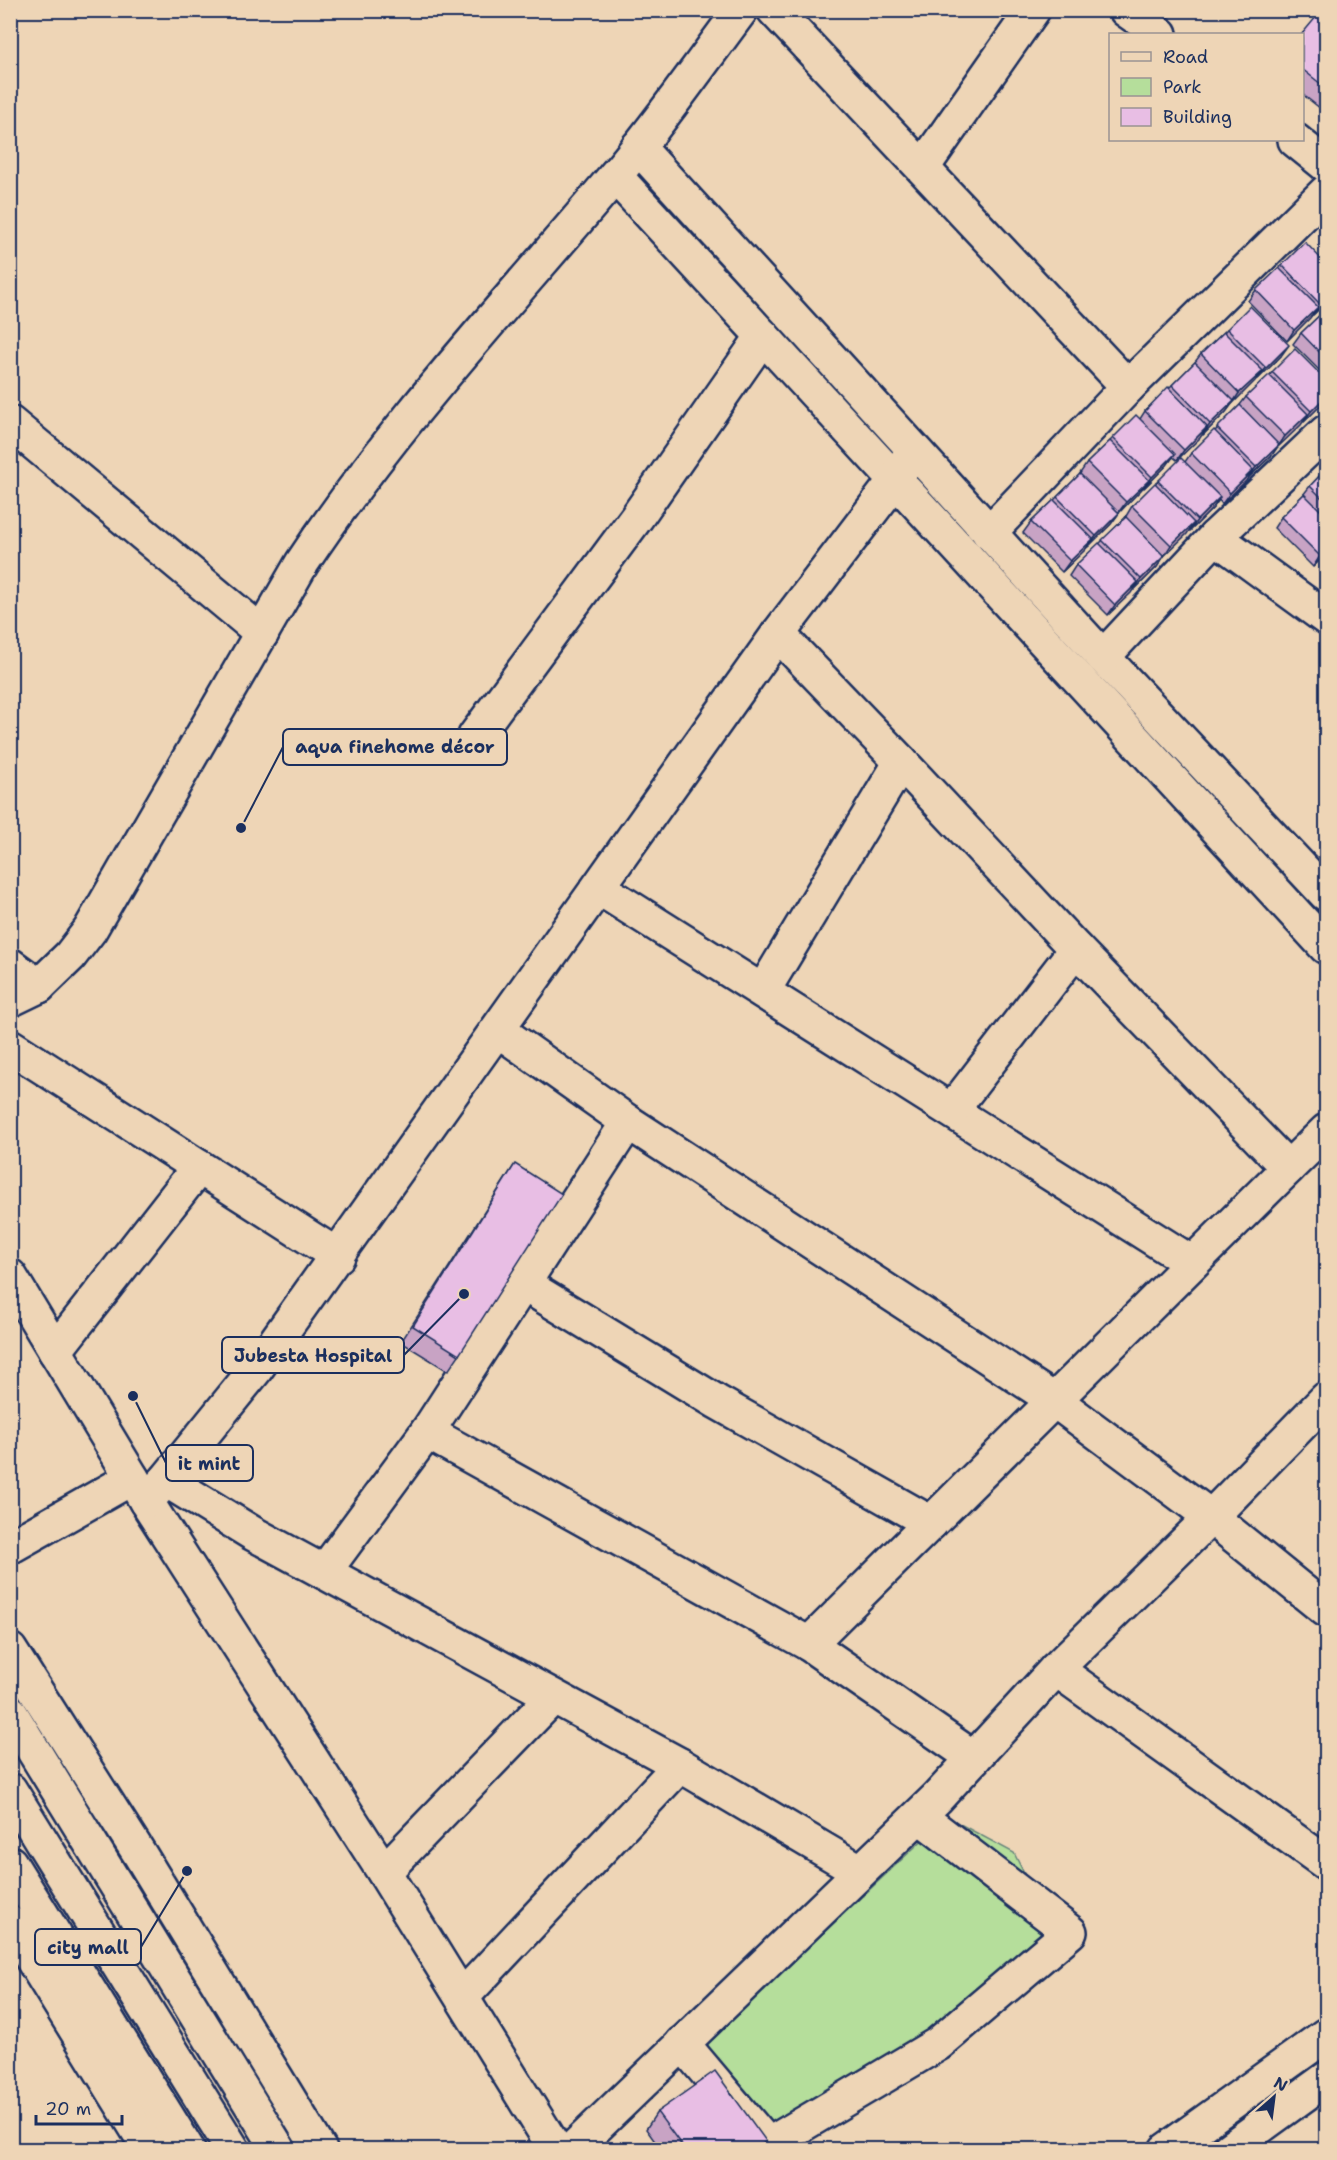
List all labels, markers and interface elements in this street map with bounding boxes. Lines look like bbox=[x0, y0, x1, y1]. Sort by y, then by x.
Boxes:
legend bbox=[1109, 33, 1304, 141]
text: Road bbox=[1163, 45, 1208, 69]
text: Park bbox=[1163, 75, 1202, 99]
text: Building bbox=[1163, 105, 1232, 129]
callout: aqua finehome décor bbox=[283, 729, 507, 765]
text: aqua finehome décor bbox=[295, 735, 495, 759]
callout: Jubesta Hospital bbox=[222, 1337, 404, 1373]
text: Jubesta Hospital bbox=[234, 1344, 392, 1368]
callout: it mint bbox=[166, 1445, 253, 1481]
text: it mint bbox=[178, 1452, 241, 1476]
callout: city mall bbox=[35, 1929, 141, 1965]
text: city mall bbox=[47, 1936, 129, 1960]
north arrow bbox=[1244, 2067, 1304, 2127]
text: N bbox=[1270, 2072, 1291, 2096]
scale bar bbox=[36, 2088, 122, 2126]
text: 20 m bbox=[45, 2097, 91, 2121]

